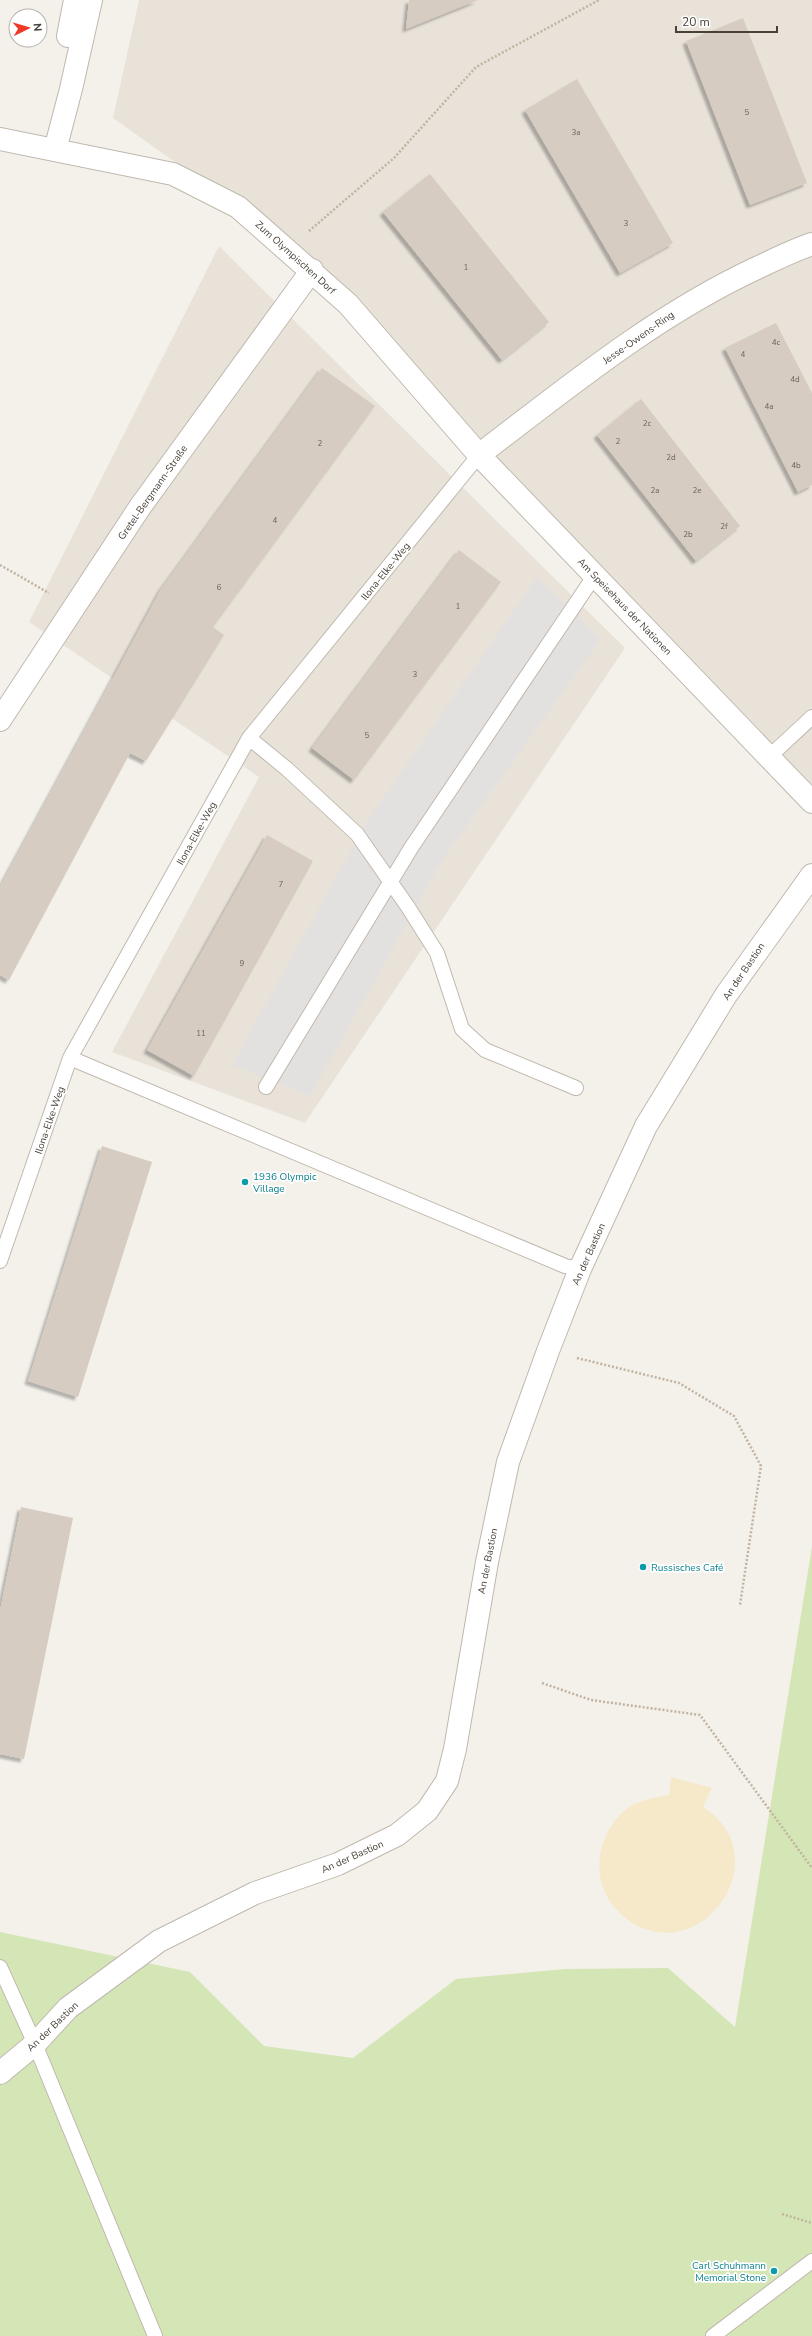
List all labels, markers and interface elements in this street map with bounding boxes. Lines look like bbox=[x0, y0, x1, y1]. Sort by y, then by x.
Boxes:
north arrow bbox=[8, 8, 48, 48]
scale bar bbox=[676, 8, 777, 34]
text: 20 m bbox=[682, 14, 710, 30]
text: N bbox=[30, 22, 45, 32]
house number: 5 bbox=[745, 107, 750, 118]
house number: 3a bbox=[571, 127, 581, 138]
street label: Zum Olympischen Dorf bbox=[252, 218, 339, 298]
house number: 3 bbox=[624, 218, 629, 229]
house number: 1 bbox=[464, 262, 469, 273]
street label: Jesse-Owens-Ring bbox=[599, 308, 677, 368]
house number: 4c bbox=[772, 337, 781, 348]
house number: 4 bbox=[741, 349, 746, 360]
house number: 4d bbox=[790, 374, 800, 385]
house number: 4a bbox=[764, 401, 774, 412]
house number: 2c bbox=[643, 418, 652, 429]
house number: 2 bbox=[616, 436, 621, 447]
house number: 2 bbox=[318, 438, 323, 449]
street label: Gretel-Bergmann-Straße bbox=[115, 442, 191, 543]
house number: 2d bbox=[666, 452, 676, 463]
house number: 4b bbox=[791, 460, 801, 471]
house number: 2a bbox=[650, 485, 660, 496]
house number: 2e bbox=[692, 485, 702, 496]
house number: 4 bbox=[273, 515, 278, 526]
house number: 2f bbox=[720, 521, 728, 532]
house number: 2b bbox=[683, 529, 693, 540]
street label: Ilona-Elke-Weg bbox=[358, 540, 414, 604]
street label: Am Speisehaus der Nationen bbox=[574, 555, 675, 658]
house number: 6 bbox=[217, 582, 222, 593]
house number: 1 bbox=[456, 601, 461, 612]
house number: 3 bbox=[413, 669, 418, 680]
house number: 5 bbox=[365, 730, 370, 741]
street label: Ilona-Elke-Weg bbox=[174, 799, 220, 868]
house number: 7 bbox=[279, 879, 284, 890]
street label: An der Bastion bbox=[719, 940, 768, 1003]
house number: 9 bbox=[240, 958, 245, 969]
house number: 11 bbox=[196, 1028, 206, 1039]
street label: Ilona-Elke-Weg bbox=[32, 1084, 68, 1156]
place label: 1936 Olympic Village bbox=[252, 1170, 317, 1196]
marker: 1936 Olympic Village bbox=[240, 1177, 250, 1187]
street label: An der Bastion bbox=[569, 1221, 609, 1288]
street label: An der Bastion bbox=[475, 1527, 501, 1595]
place label: Russisches Café bbox=[651, 1561, 723, 1575]
marker: Russisches Café bbox=[638, 1562, 648, 1572]
street label: An der Bastion bbox=[319, 1837, 386, 1877]
street label: An der Bastion bbox=[24, 1999, 82, 2055]
place label: Carl Schuhmann Memorial Stone bbox=[692, 2259, 766, 2285]
marker: Carl Schuhmann Memorial Stone bbox=[769, 2266, 779, 2276]

